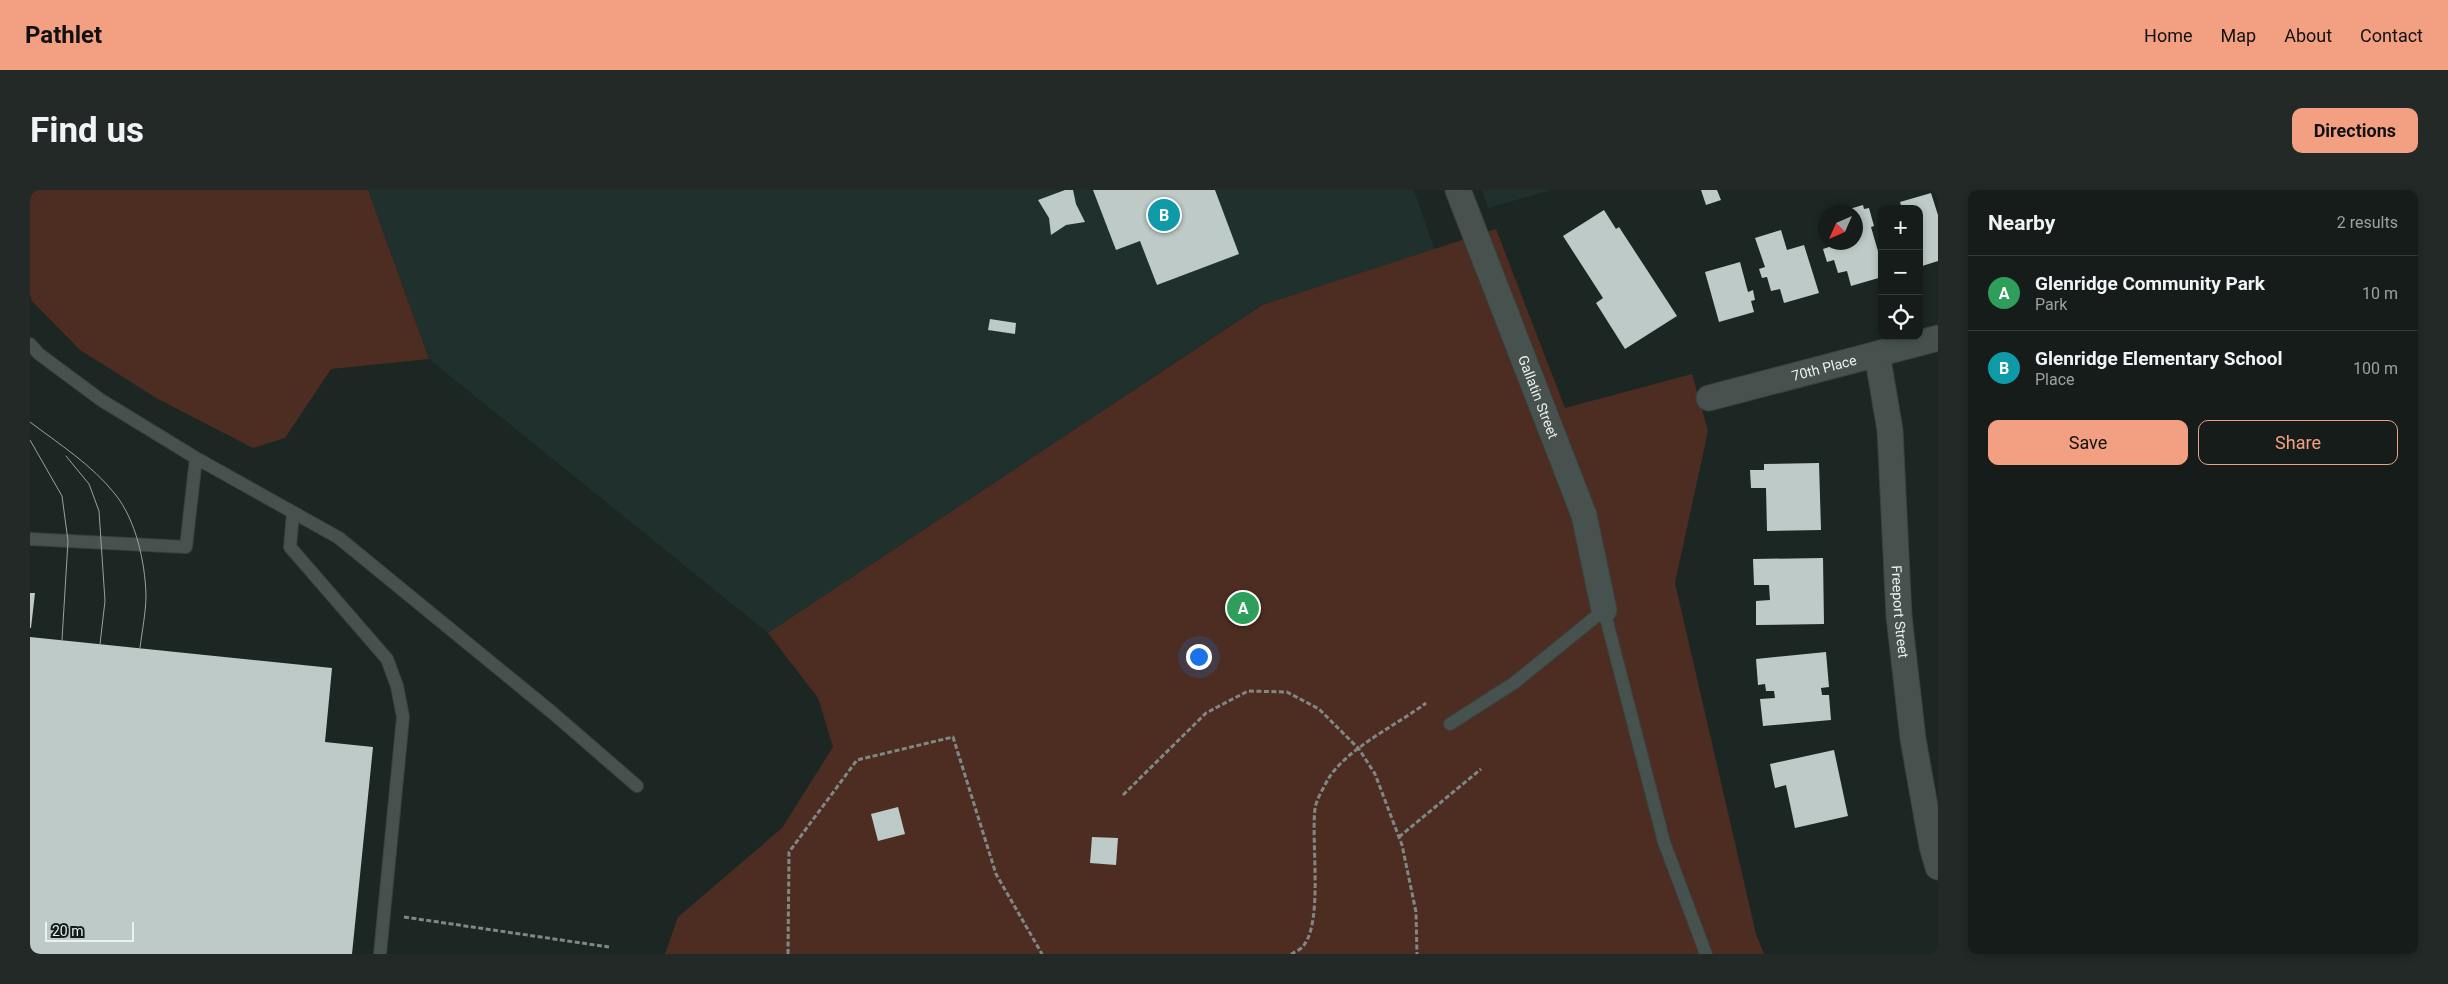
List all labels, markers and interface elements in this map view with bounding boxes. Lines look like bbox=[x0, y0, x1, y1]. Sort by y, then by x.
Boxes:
text: Pathlet bbox=[25, 21, 102, 49]
text: Home bbox=[2144, 25, 2193, 46]
text: Map bbox=[2221, 25, 2256, 46]
text: About bbox=[2284, 25, 2332, 46]
text: Contact bbox=[2360, 25, 2423, 46]
button: Directions bbox=[2292, 108, 2418, 153]
text: Find us bbox=[30, 110, 144, 151]
pin: B bbox=[1148, 196, 1180, 234]
north arrow bbox=[1818, 205, 1863, 250]
map controls bbox=[1878, 205, 1923, 340]
button: + bbox=[1878, 205, 1923, 250]
text: Nearby bbox=[1988, 211, 2055, 235]
text: 2 results bbox=[2337, 213, 2398, 232]
button: − bbox=[1878, 250, 1923, 295]
text: Glenridge Community Park bbox=[2035, 272, 2265, 295]
text: A bbox=[1999, 284, 2009, 303]
text: 10 m bbox=[2362, 284, 2398, 303]
button: locate bbox=[1878, 295, 1923, 340]
text: Park bbox=[2035, 295, 2067, 314]
text: Glenridge Elementary School bbox=[2035, 347, 2282, 370]
street label: 70th Place bbox=[1790, 352, 1858, 384]
street label: Gallatin Street bbox=[1515, 353, 1562, 441]
text: B bbox=[1999, 359, 2009, 378]
text: 100 m bbox=[2353, 359, 2398, 378]
text: Place bbox=[2035, 370, 2075, 389]
button: Save bbox=[1988, 420, 2188, 465]
button: Share bbox=[2198, 420, 2398, 465]
street label: Freeport Street bbox=[1889, 565, 1912, 659]
pin: A bbox=[1227, 589, 1259, 627]
your location bbox=[1186, 644, 1212, 670]
scale bar bbox=[45, 919, 134, 942]
text: 20 m bbox=[52, 923, 84, 939]

